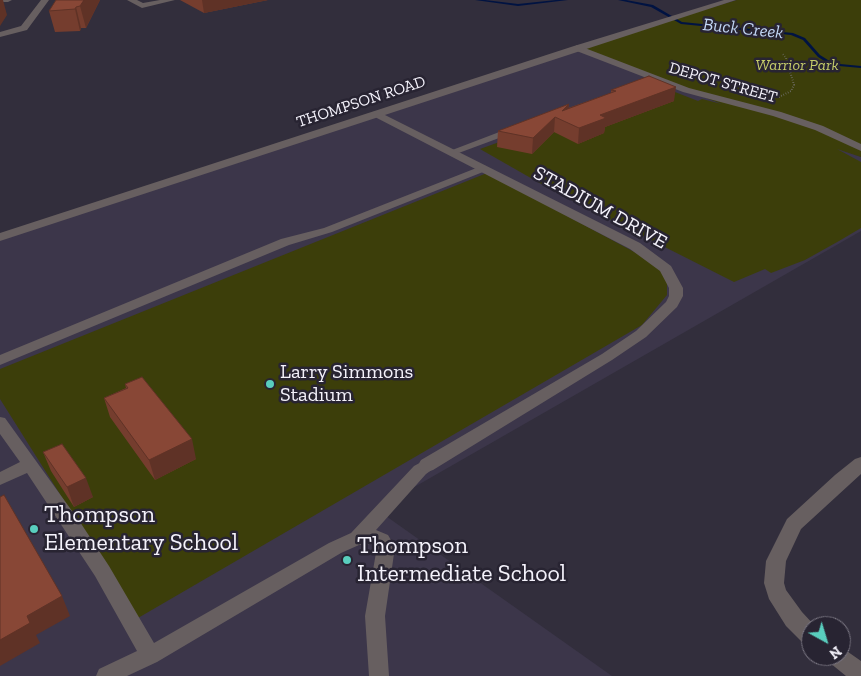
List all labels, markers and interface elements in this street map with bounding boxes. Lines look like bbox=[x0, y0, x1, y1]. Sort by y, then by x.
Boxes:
water label: Buck Creek bbox=[702, 14, 784, 44]
park label: Warrior Park bbox=[755, 55, 839, 75]
street label: DEPOT STREET bbox=[667, 58, 779, 108]
street label: THOMPSON ROAD bbox=[294, 72, 428, 132]
street label: STADIUM DRIVE bbox=[529, 161, 671, 255]
place label: Larry Simmons Stadium bbox=[280, 360, 413, 407]
marker: Larry Simmons Stadium bbox=[264, 378, 276, 390]
place label: Thompson Elementary School bbox=[44, 501, 238, 557]
marker: Thompson Elementary School bbox=[28, 523, 40, 535]
place label: Thompson Intermediate School bbox=[357, 532, 566, 588]
marker: Thompson Intermediate School bbox=[341, 554, 353, 566]
north arrow bbox=[801, 616, 851, 666]
text: N bbox=[826, 642, 845, 662]

